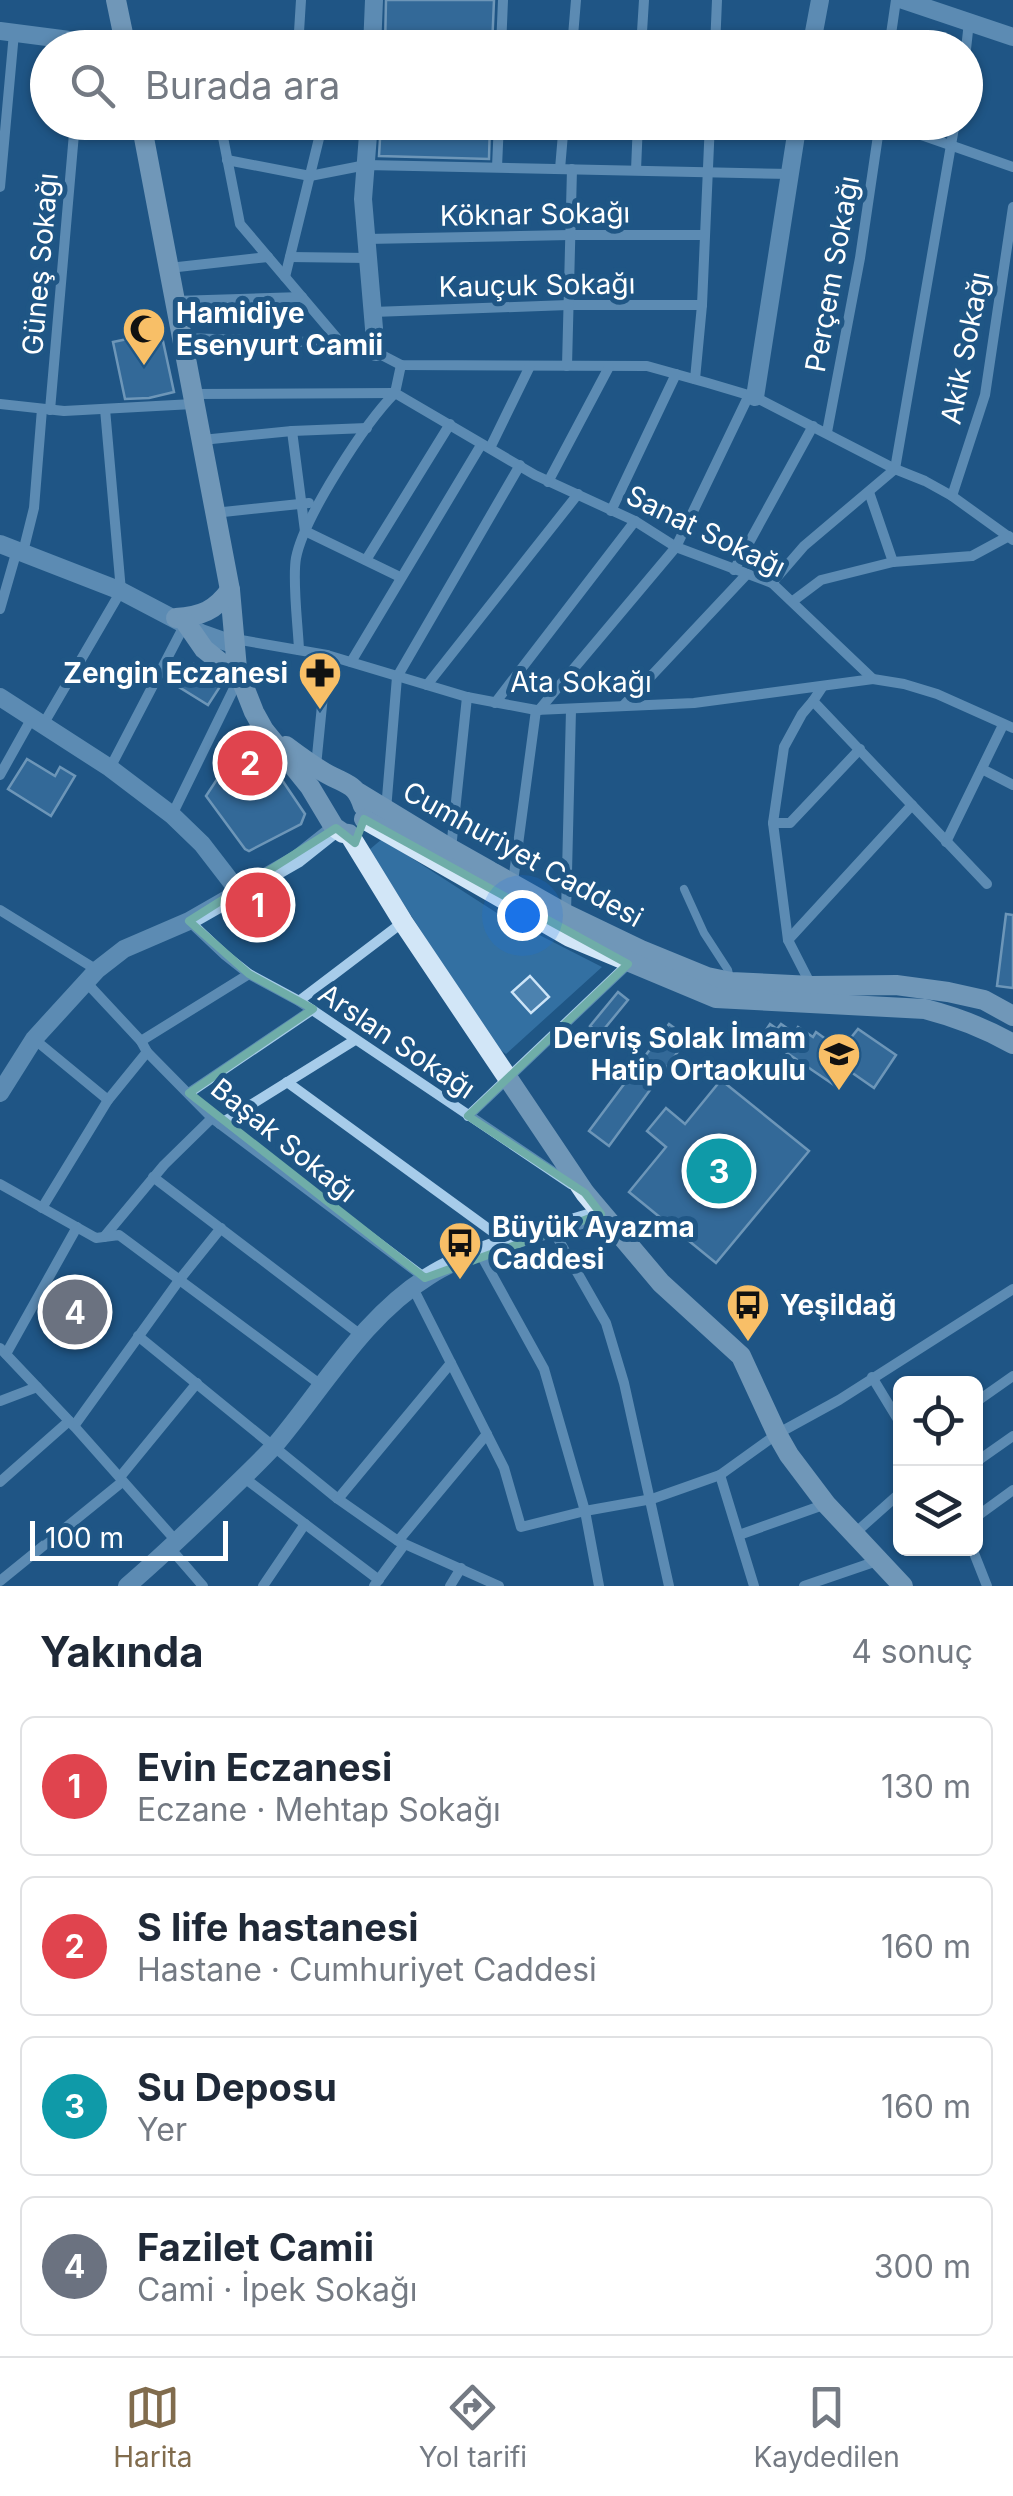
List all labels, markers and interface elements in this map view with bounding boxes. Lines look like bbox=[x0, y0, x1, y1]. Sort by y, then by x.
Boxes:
search box bbox=[30, 30, 983, 140]
icon: search bbox=[65, 58, 120, 113]
text: Burada ara bbox=[145, 62, 340, 108]
street label: Güneş Sokağı bbox=[15, 171, 65, 357]
street label: Perçem Sokağı bbox=[798, 173, 866, 375]
street label: Köknar Sokağı bbox=[440, 195, 630, 233]
street label: Kauçuk Sokağı bbox=[438, 266, 636, 304]
street label: Akik Sokağı bbox=[934, 269, 996, 427]
place label: Hamidiye Esenyurt Camii bbox=[176, 296, 383, 362]
mosque icon: Hamidiye Esenyurt Camii bbox=[121, 306, 167, 367]
street label: Sanat Sokağı bbox=[621, 478, 791, 584]
pharmacy icon: Zengin Eczanesi bbox=[297, 650, 343, 711]
place label: Zengin Eczanesi bbox=[63, 656, 288, 690]
street label: Ata Sokağı bbox=[510, 665, 652, 699]
pin: 2 bbox=[218, 726, 282, 800]
street label: Cumhuriyet Caddesi bbox=[397, 774, 649, 934]
pin: 1 bbox=[226, 868, 290, 942]
your location bbox=[497, 890, 548, 941]
street label: Arslan Sokağı bbox=[312, 976, 482, 1106]
place label: Derviş Solak İmam Hatip Ortaokulu bbox=[553, 1020, 806, 1087]
school or university icon: Derviş Solak İmam Hatip Ortaokulu bbox=[816, 1031, 862, 1092]
street label: Başak Sokağı bbox=[204, 1071, 364, 1209]
pin: 3 bbox=[686, 1134, 752, 1208]
place label: Büyük Ayazma Caddesi bbox=[492, 1210, 695, 1276]
bus stop icon: Büyük Ayazma Caddesi bbox=[437, 1220, 483, 1281]
pin: 4 bbox=[42, 1274, 108, 1350]
bus stop icon: Yeşildağ bbox=[725, 1282, 771, 1343]
place label: Yeşildağ bbox=[780, 1288, 897, 1322]
map controls bbox=[893, 1376, 983, 1556]
button: locate bbox=[893, 1376, 983, 1466]
button: layers bbox=[893, 1466, 983, 1556]
scale bar bbox=[30, 1516, 228, 1560]
text: 100 m bbox=[45, 1521, 124, 1555]
text: Yakında bbox=[40, 1626, 204, 1677]
text: 4 sonuç bbox=[851, 1632, 973, 1671]
text: Evin Eczanesi bbox=[137, 1744, 392, 1790]
text: 1 bbox=[68, 1767, 81, 1806]
text: 130 m bbox=[881, 1767, 971, 1806]
text: Eczane · Mehtap Sokağı bbox=[137, 1790, 501, 1829]
text: S life hastanesi bbox=[137, 1904, 418, 1950]
text: 2 bbox=[64, 1927, 85, 1966]
text: 160 m bbox=[881, 1927, 971, 1966]
text: Hastane · Cumhuriyet Caddesi bbox=[137, 1950, 597, 1989]
text: Su Deposu bbox=[137, 2064, 337, 2110]
text: 3 bbox=[64, 2087, 85, 2126]
text: 160 m bbox=[881, 2087, 971, 2126]
text: Yer bbox=[137, 2110, 187, 2149]
text: Fazilet Camii bbox=[137, 2224, 374, 2270]
text: 4 bbox=[64, 2247, 85, 2286]
text: 300 m bbox=[874, 2247, 971, 2286]
text: Cami · İpek Sokağı bbox=[137, 2270, 417, 2309]
tab: Harita bbox=[113, 2380, 192, 2474]
tab: Yol tarifi bbox=[419, 2380, 527, 2474]
tab: Kaydedilen bbox=[753, 2380, 900, 2474]

